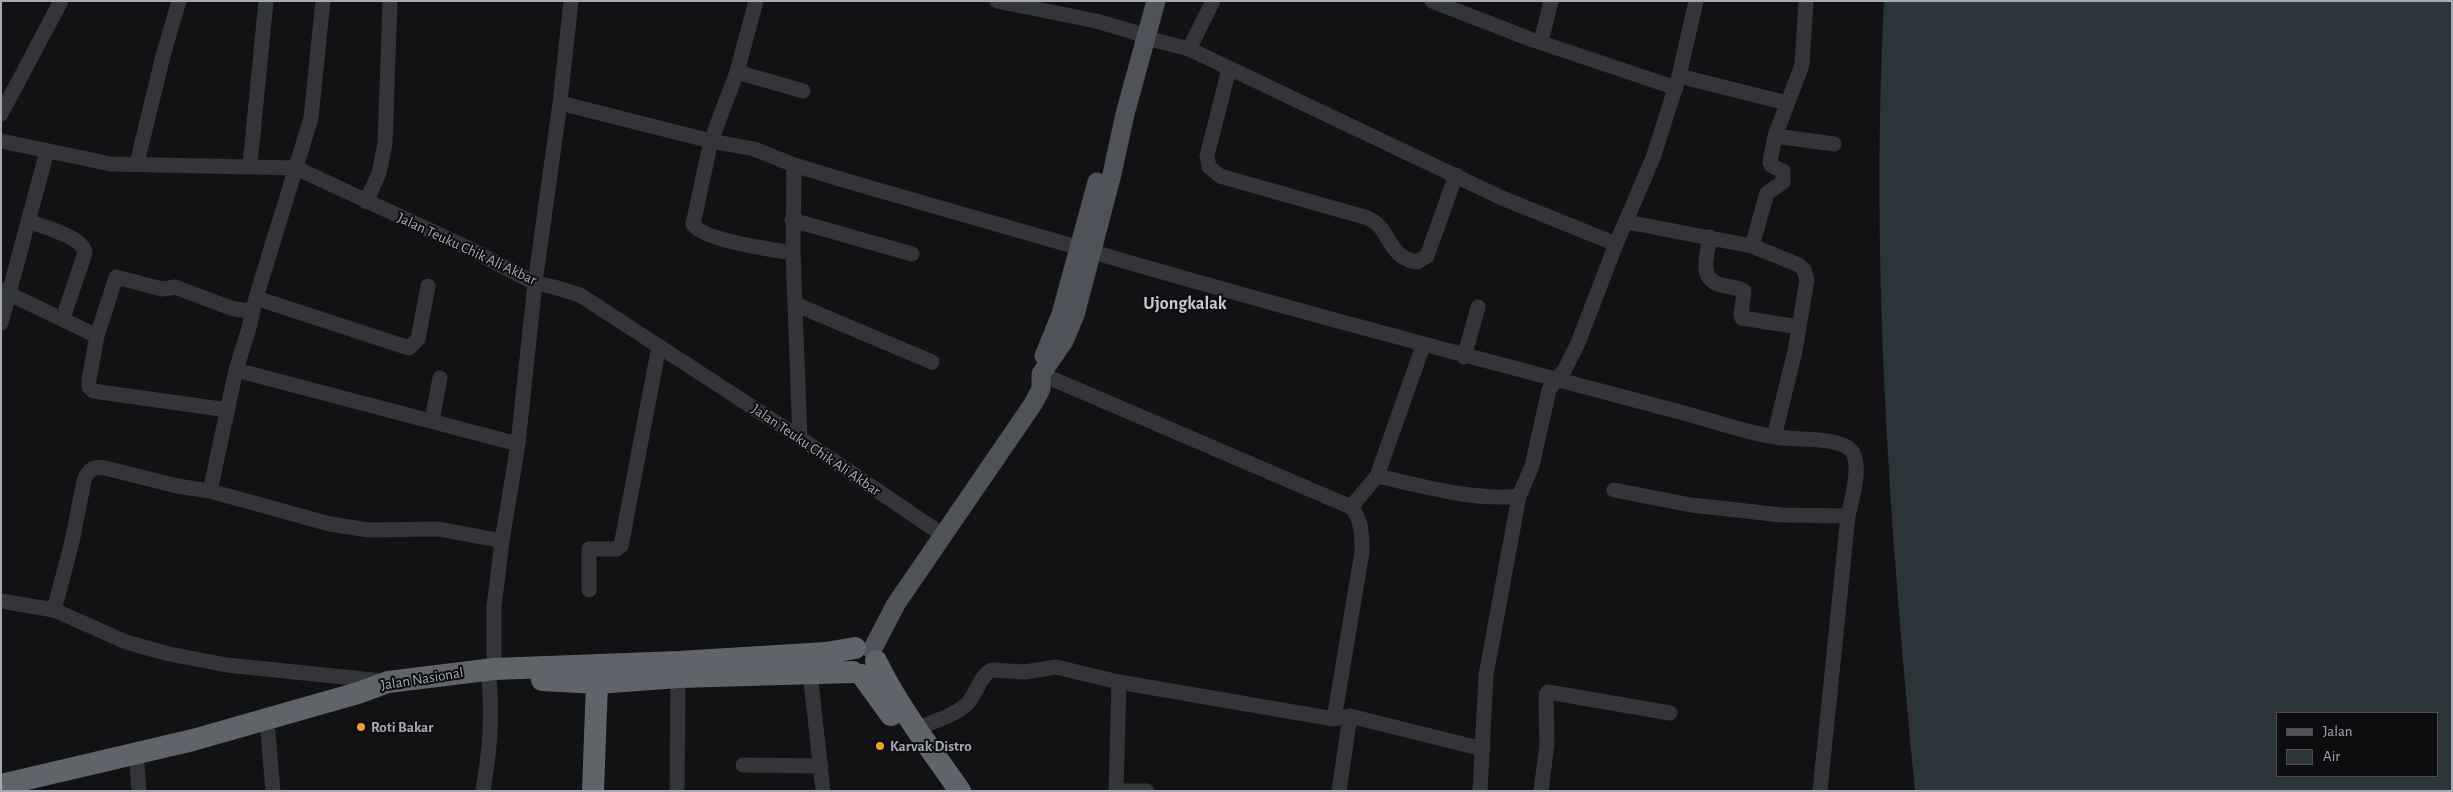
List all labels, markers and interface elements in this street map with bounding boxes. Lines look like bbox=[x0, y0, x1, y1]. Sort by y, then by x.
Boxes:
street label: Jalan Teuku Chik Ali Akbar bbox=[394, 209, 540, 289]
district label: Ujongkalak bbox=[1143, 293, 1227, 315]
street label: Jalan Teuku Chik Ali Akbar bbox=[748, 400, 884, 500]
street label: Jalan Nasional bbox=[379, 664, 465, 694]
legend bbox=[2276, 712, 2438, 777]
place label: Roti Bakar bbox=[371, 718, 433, 736]
marker: Roti Bakar bbox=[355, 721, 367, 733]
text: Jalan bbox=[2323, 724, 2353, 739]
place label: Karvak Distro bbox=[890, 737, 972, 755]
marker: Karvak Distro bbox=[874, 740, 886, 752]
text: Air bbox=[2323, 749, 2340, 764]

